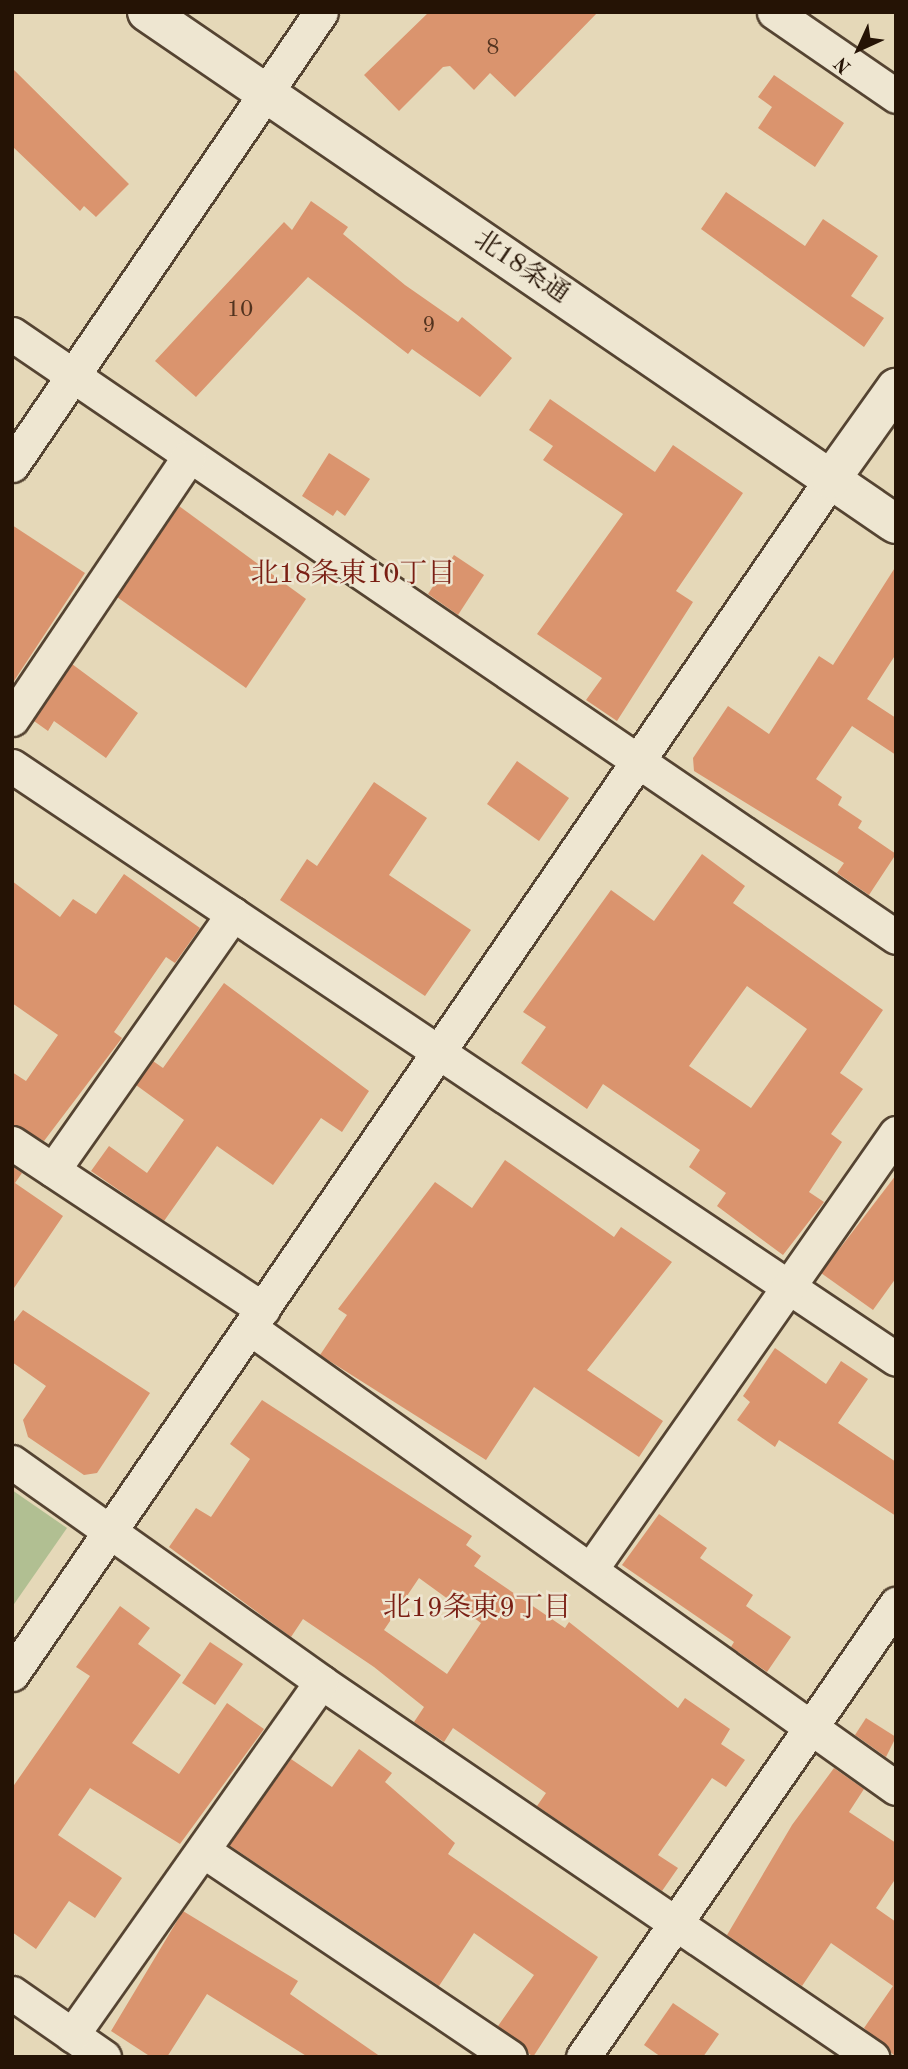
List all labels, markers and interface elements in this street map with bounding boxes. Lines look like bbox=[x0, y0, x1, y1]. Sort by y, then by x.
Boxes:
north arrow bbox=[824, 14, 894, 84]
house number: 8 bbox=[486, 34, 500, 62]
text: N bbox=[832, 52, 856, 76]
street label: 北18条通 bbox=[467, 225, 575, 311]
house number: 10 bbox=[227, 296, 253, 324]
house number: 9 bbox=[422, 312, 436, 340]
district label: 北18条東10丁目 bbox=[251, 558, 455, 592]
district label: 北19条東9丁目 bbox=[383, 1592, 571, 1626]

